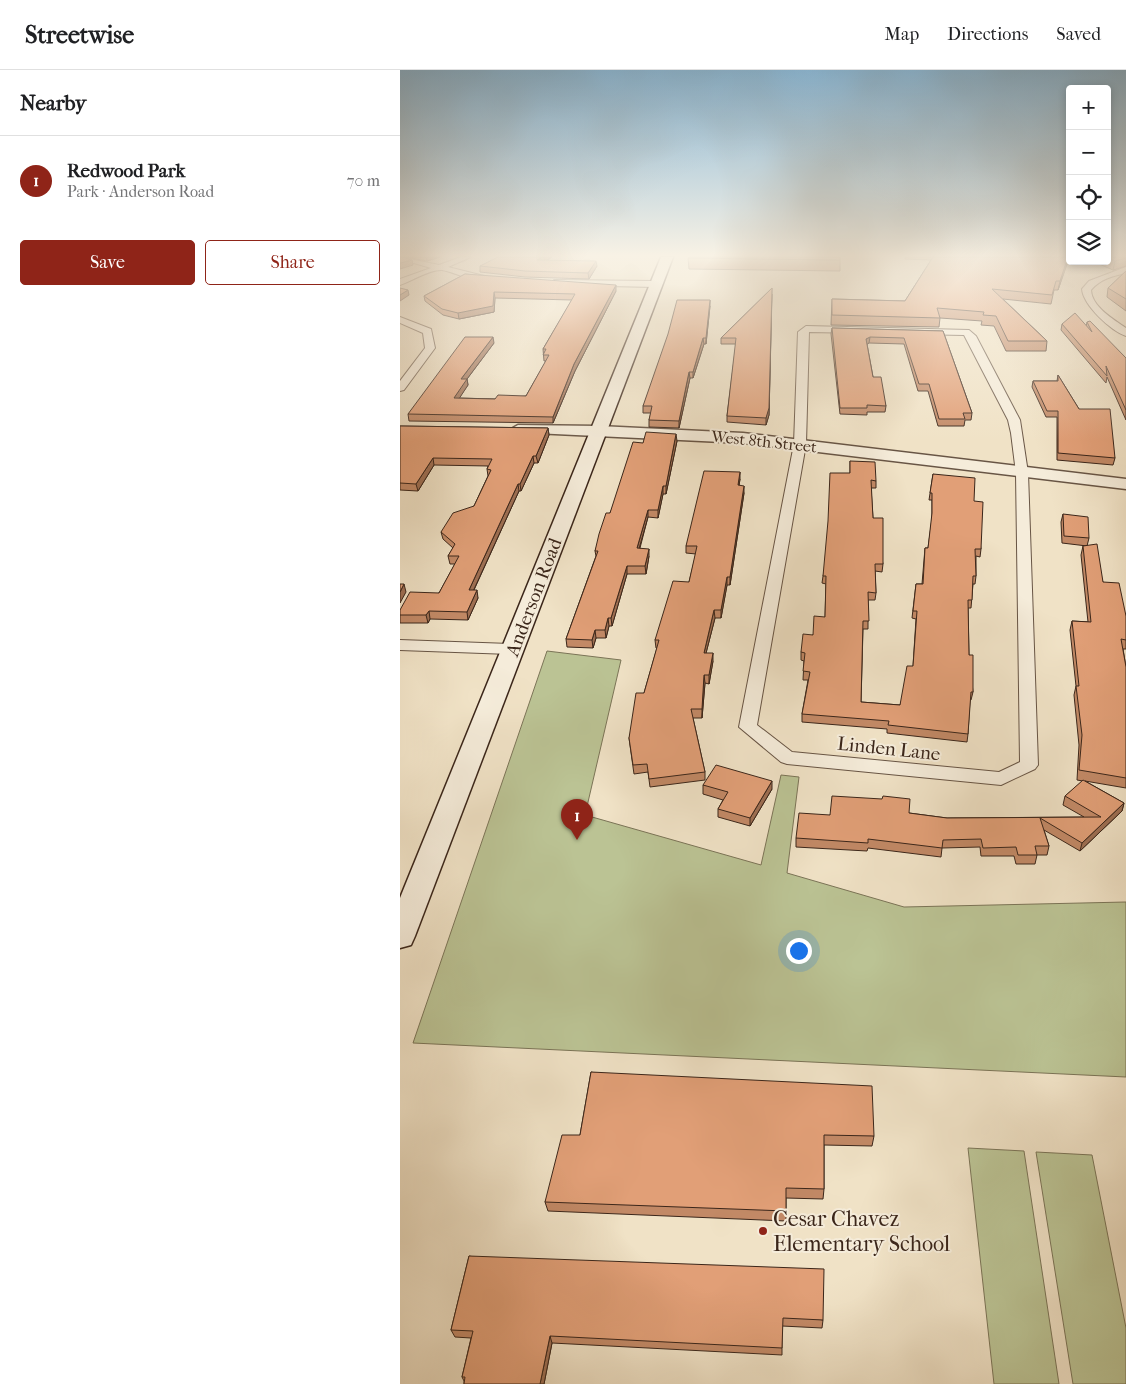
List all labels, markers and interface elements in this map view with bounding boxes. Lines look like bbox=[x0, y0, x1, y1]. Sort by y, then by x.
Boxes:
text: Streetwise bbox=[25, 21, 134, 49]
text: Map bbox=[885, 24, 919, 45]
text: Directions bbox=[947, 24, 1028, 45]
text: Saved bbox=[1056, 24, 1101, 45]
map controls bbox=[1066, 85, 1111, 265]
button: + bbox=[1066, 85, 1111, 130]
text: Nearby bbox=[20, 91, 86, 115]
button: − bbox=[1066, 130, 1111, 175]
text: Redwood Park bbox=[67, 160, 185, 182]
text: 1 bbox=[33, 171, 39, 190]
text: 70 m bbox=[347, 171, 380, 190]
button: locate bbox=[1066, 175, 1111, 220]
text: Park · Anderson Road bbox=[67, 182, 214, 201]
button: layers bbox=[1066, 220, 1111, 265]
button: Save bbox=[20, 240, 195, 285]
button: Share bbox=[205, 240, 380, 285]
street label: West 8th Street bbox=[709, 426, 818, 457]
street label: Anderson Road bbox=[501, 534, 567, 661]
street label: Linden Lane bbox=[836, 733, 942, 765]
pin: 1 bbox=[561, 799, 593, 840]
your location bbox=[786, 938, 812, 964]
place label: Cesar Chavez Elementary School bbox=[773, 1206, 950, 1257]
marker: Cesar Chavez Elementary School bbox=[757, 1225, 769, 1237]

